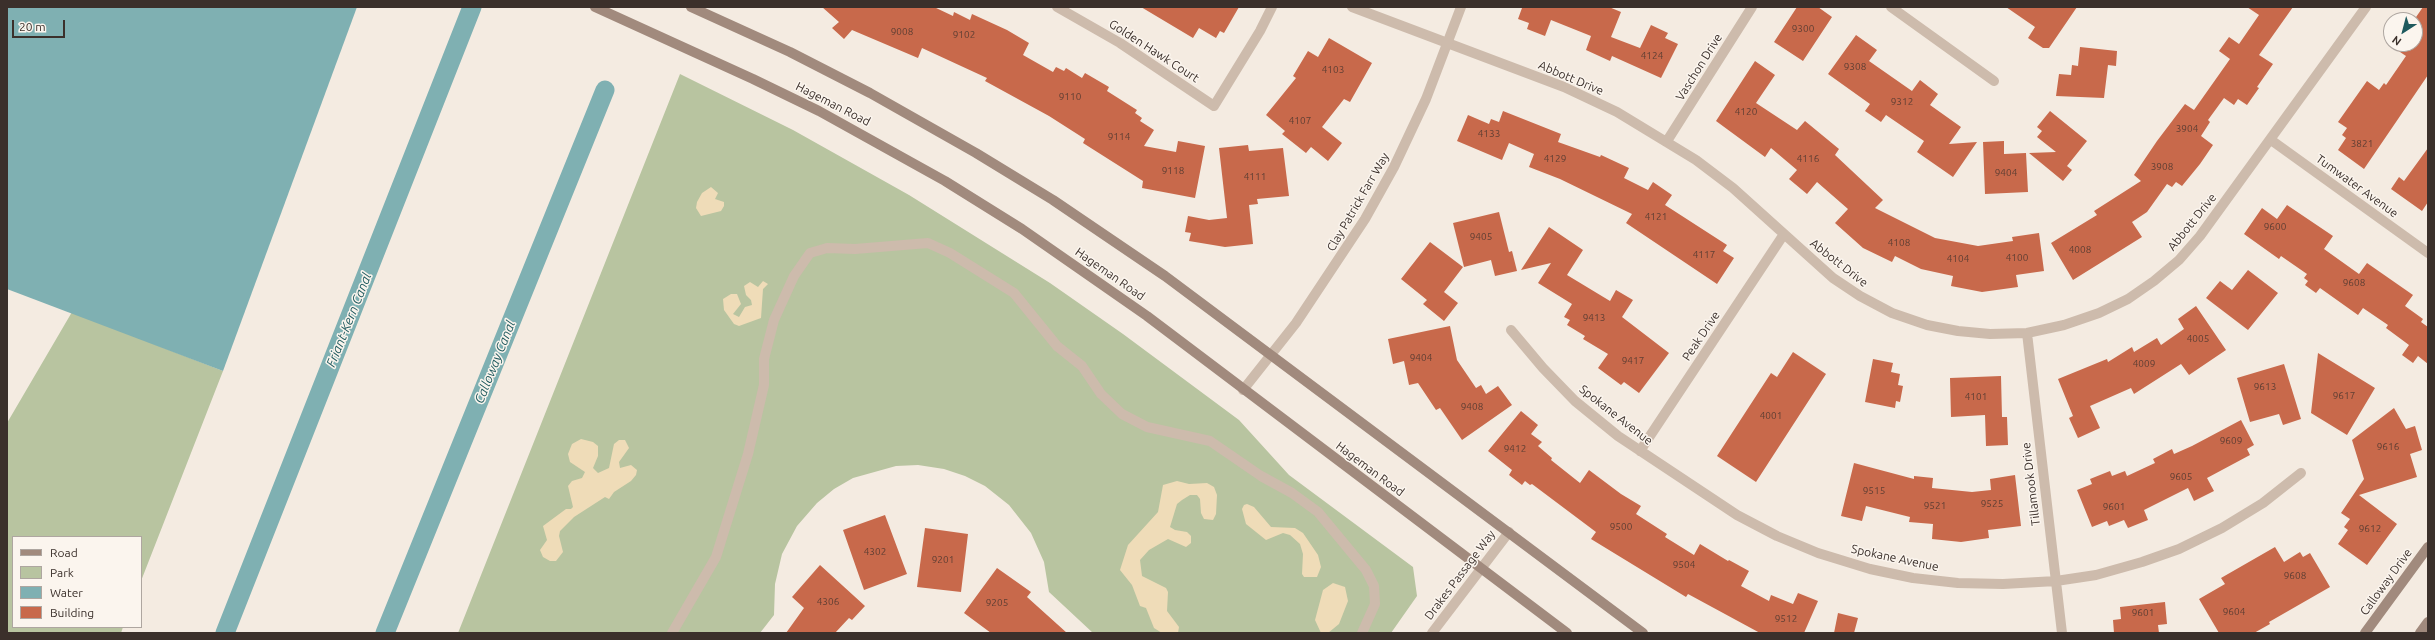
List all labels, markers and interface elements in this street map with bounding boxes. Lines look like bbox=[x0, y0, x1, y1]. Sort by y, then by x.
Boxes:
scale bar bbox=[14, 12, 67, 38]
north arrow bbox=[2383, 12, 2423, 52]
street label: Golden Hawk Court bbox=[1106, 17, 1202, 85]
text: 20 m bbox=[19, 20, 46, 33]
house number: 9300 bbox=[1792, 23, 1814, 35]
house number: 9008 bbox=[891, 26, 913, 38]
house number: 9102 bbox=[953, 29, 975, 41]
street label: Vaschon Drive bbox=[1673, 31, 1725, 103]
text: N bbox=[2390, 34, 2403, 48]
house number: 4124 bbox=[1641, 50, 1663, 62]
street label: Abbott Drive bbox=[1536, 58, 1606, 98]
house number: 9308 bbox=[1844, 61, 1866, 73]
house number: 4103 bbox=[1322, 64, 1344, 76]
street label: Hageman Road bbox=[793, 79, 873, 129]
house number: 9110 bbox=[1059, 91, 1081, 103]
house number: 9312 bbox=[1891, 96, 1913, 108]
house number: 4120 bbox=[1735, 106, 1757, 118]
house number: 4107 bbox=[1289, 115, 1311, 127]
house number: 3904 bbox=[2176, 123, 2198, 135]
house number: 4133 bbox=[1478, 128, 1500, 140]
house number: 9114 bbox=[1108, 131, 1130, 143]
house number: 3821 bbox=[2351, 138, 2373, 150]
street label: Clay Patrick Farr Way bbox=[1324, 150, 1392, 254]
street label: Tumwater Avenue bbox=[2313, 151, 2401, 221]
house number: 4129 bbox=[1544, 153, 1566, 165]
house number: 4116 bbox=[1797, 153, 1819, 165]
house number: 3908 bbox=[2151, 161, 2173, 173]
house number: 9118 bbox=[1162, 165, 1184, 177]
house number: 9404 bbox=[1995, 167, 2017, 179]
house number: 4111 bbox=[1244, 171, 1266, 183]
street label: Abbott Drive bbox=[2165, 190, 2219, 254]
house number: 4121 bbox=[1645, 211, 1667, 223]
house number: 9600 bbox=[2264, 221, 2286, 233]
house number: 9405 bbox=[1470, 231, 1492, 243]
street label: Abbott Drive bbox=[1807, 236, 1871, 290]
house number: 4108 bbox=[1888, 237, 1910, 249]
house number: 4008 bbox=[2069, 244, 2091, 256]
street label: Hageman Road bbox=[1072, 245, 1148, 303]
house number: 4117 bbox=[1693, 249, 1715, 261]
house number: 4100 bbox=[2006, 252, 2028, 264]
house number: 4104 bbox=[1947, 253, 1969, 265]
water label: Friant-Kern Canal bbox=[323, 271, 375, 369]
house number: 9608 bbox=[2343, 277, 2365, 289]
street label: Peak Drive bbox=[1679, 308, 1723, 364]
house number: 9413 bbox=[1583, 312, 1605, 324]
water label: Calloway Canal bbox=[471, 318, 519, 406]
house number: 4005 bbox=[2187, 333, 2209, 345]
house number: 9404 bbox=[1410, 352, 1432, 364]
house number: 9417 bbox=[1622, 355, 1644, 367]
house number: 4009 bbox=[2133, 358, 2155, 370]
house number: 9613 bbox=[2254, 381, 2276, 393]
street label: Spokane Avenue bbox=[1576, 382, 1656, 448]
house number: 9617 bbox=[2333, 390, 2355, 402]
house number: 4101 bbox=[1965, 391, 1987, 403]
house number: 9408 bbox=[1461, 401, 1483, 413]
house number: 4001 bbox=[1760, 410, 1782, 422]
house number: 9609 bbox=[2220, 435, 2242, 447]
street label: Hageman Road bbox=[1333, 439, 1407, 499]
street label: Tillamook Drive bbox=[2019, 441, 2043, 527]
house number: 9616 bbox=[2377, 441, 2399, 453]
house number: 9412 bbox=[1504, 443, 1526, 455]
house number: 9605 bbox=[2170, 471, 2192, 483]
house number: 9515 bbox=[1863, 485, 1885, 497]
house number: 9525 bbox=[1981, 498, 2003, 510]
house number: 9521 bbox=[1924, 500, 1946, 512]
house number: 9601 bbox=[2103, 501, 2125, 513]
house number: 9500 bbox=[1610, 521, 1632, 533]
house number: 9612 bbox=[2359, 523, 2381, 535]
street label: Drakes Passage Way bbox=[1422, 527, 1498, 623]
legend bbox=[12, 536, 142, 628]
street label: Spokane Avenue bbox=[1850, 542, 1940, 574]
text: Road bbox=[50, 546, 78, 559]
house number: 4302 bbox=[864, 546, 886, 558]
street label: Calloway Drive bbox=[2357, 546, 2415, 618]
house number: 9201 bbox=[932, 554, 954, 566]
house number: 9504 bbox=[1673, 559, 1695, 571]
text: Park bbox=[50, 566, 74, 579]
house number: 9608 bbox=[2284, 570, 2306, 582]
text: Water bbox=[50, 586, 83, 599]
house number: 4306 bbox=[817, 596, 839, 608]
house number: 9205 bbox=[986, 597, 1008, 609]
text: Building bbox=[50, 606, 94, 619]
house number: 9604 bbox=[2223, 606, 2245, 618]
house number: 9601 bbox=[2132, 607, 2154, 619]
house number: 9512 bbox=[1775, 613, 1797, 625]

